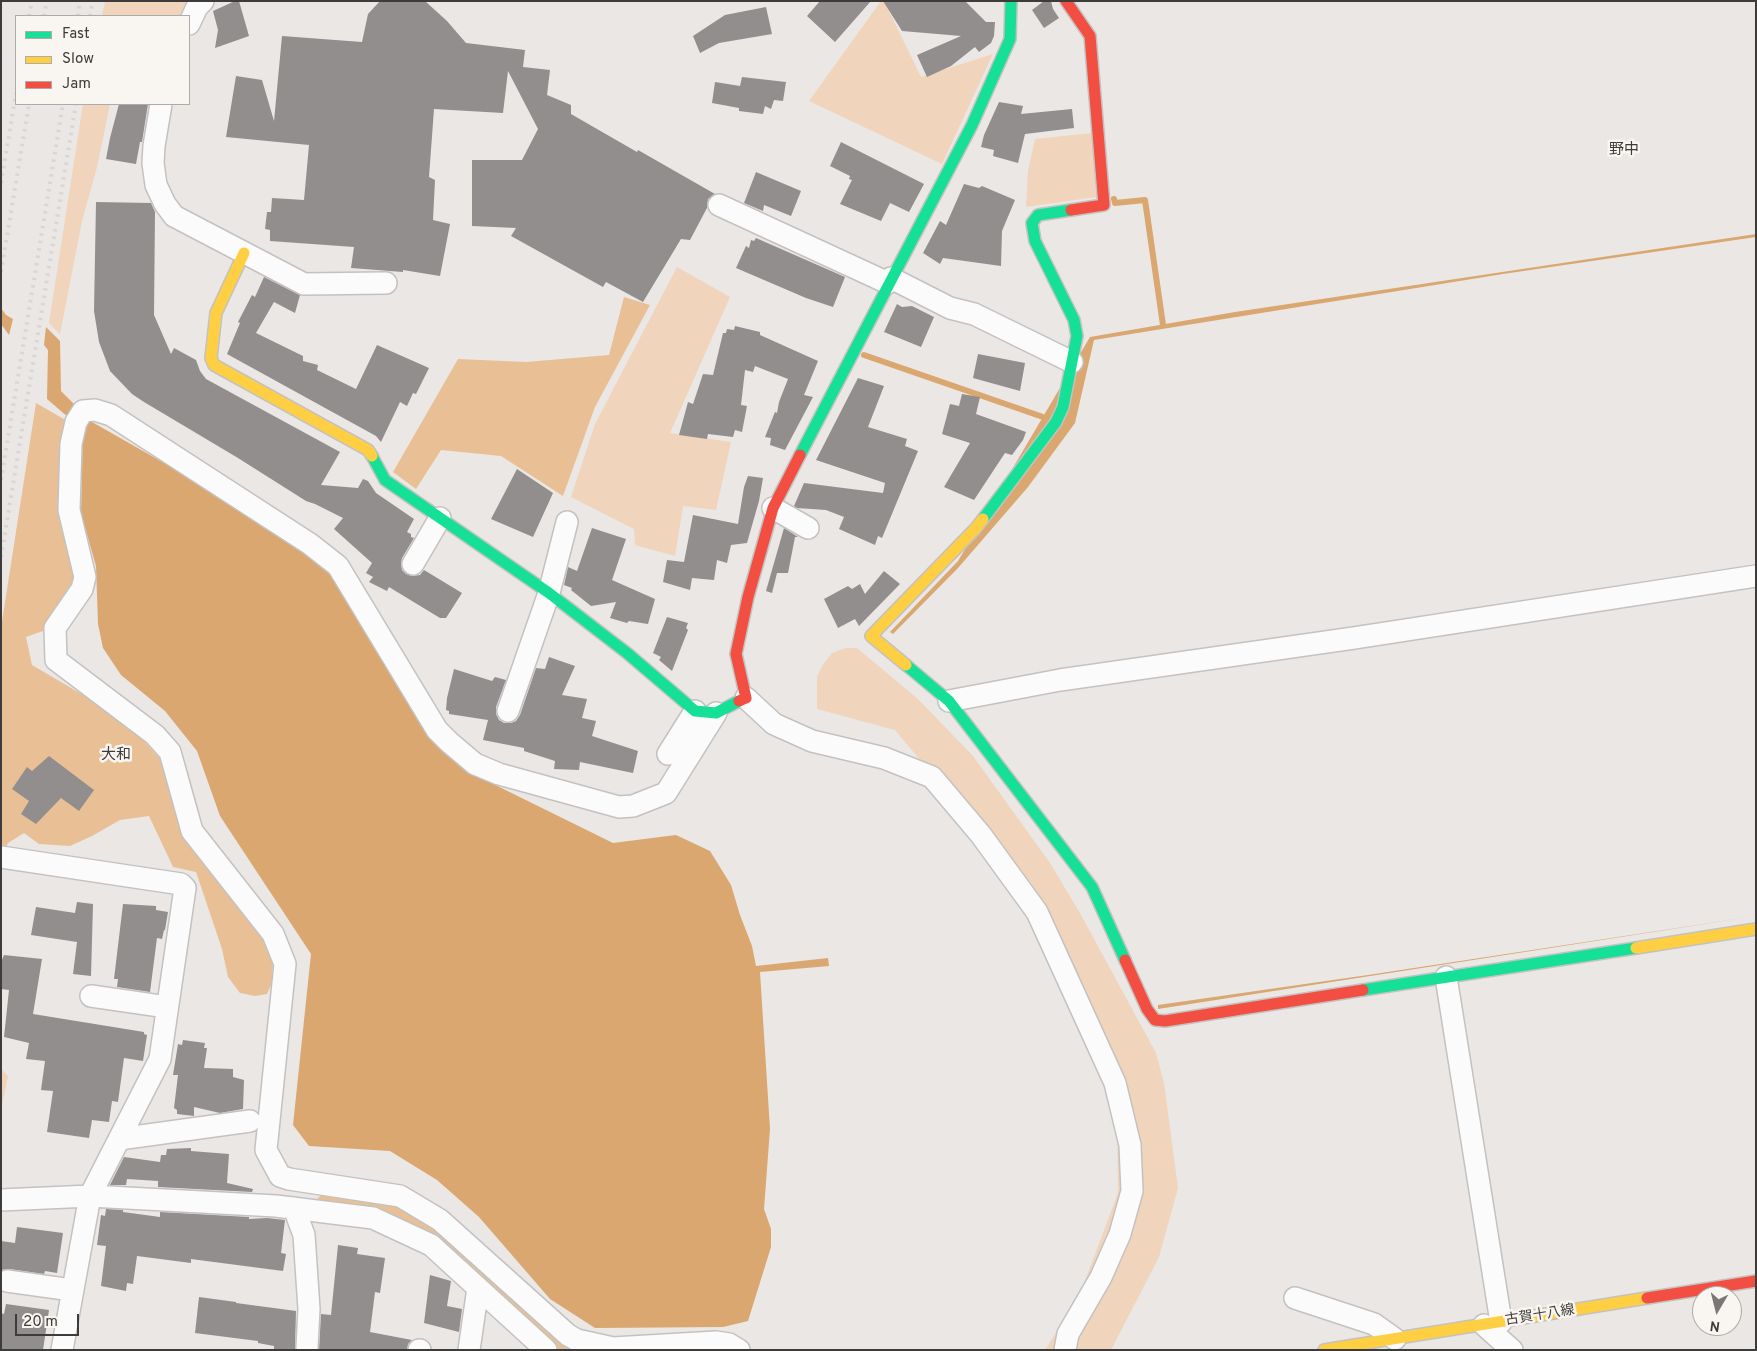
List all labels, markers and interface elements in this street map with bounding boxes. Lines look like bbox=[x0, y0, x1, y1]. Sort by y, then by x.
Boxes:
legend bbox=[15, 15, 190, 105]
text: Fast bbox=[62, 25, 90, 44]
text: Slow bbox=[62, 50, 94, 69]
text: Jam bbox=[62, 75, 91, 94]
district label: 野中 bbox=[1609, 142, 1639, 160]
district label: 大和 bbox=[101, 747, 131, 765]
north arrow bbox=[1692, 1286, 1742, 1336]
street label: 古賀十八線 bbox=[1504, 1302, 1576, 1330]
scale bar bbox=[18, 1304, 81, 1336]
text: 20 m bbox=[23, 1313, 58, 1332]
text: N bbox=[1709, 1316, 1721, 1334]

